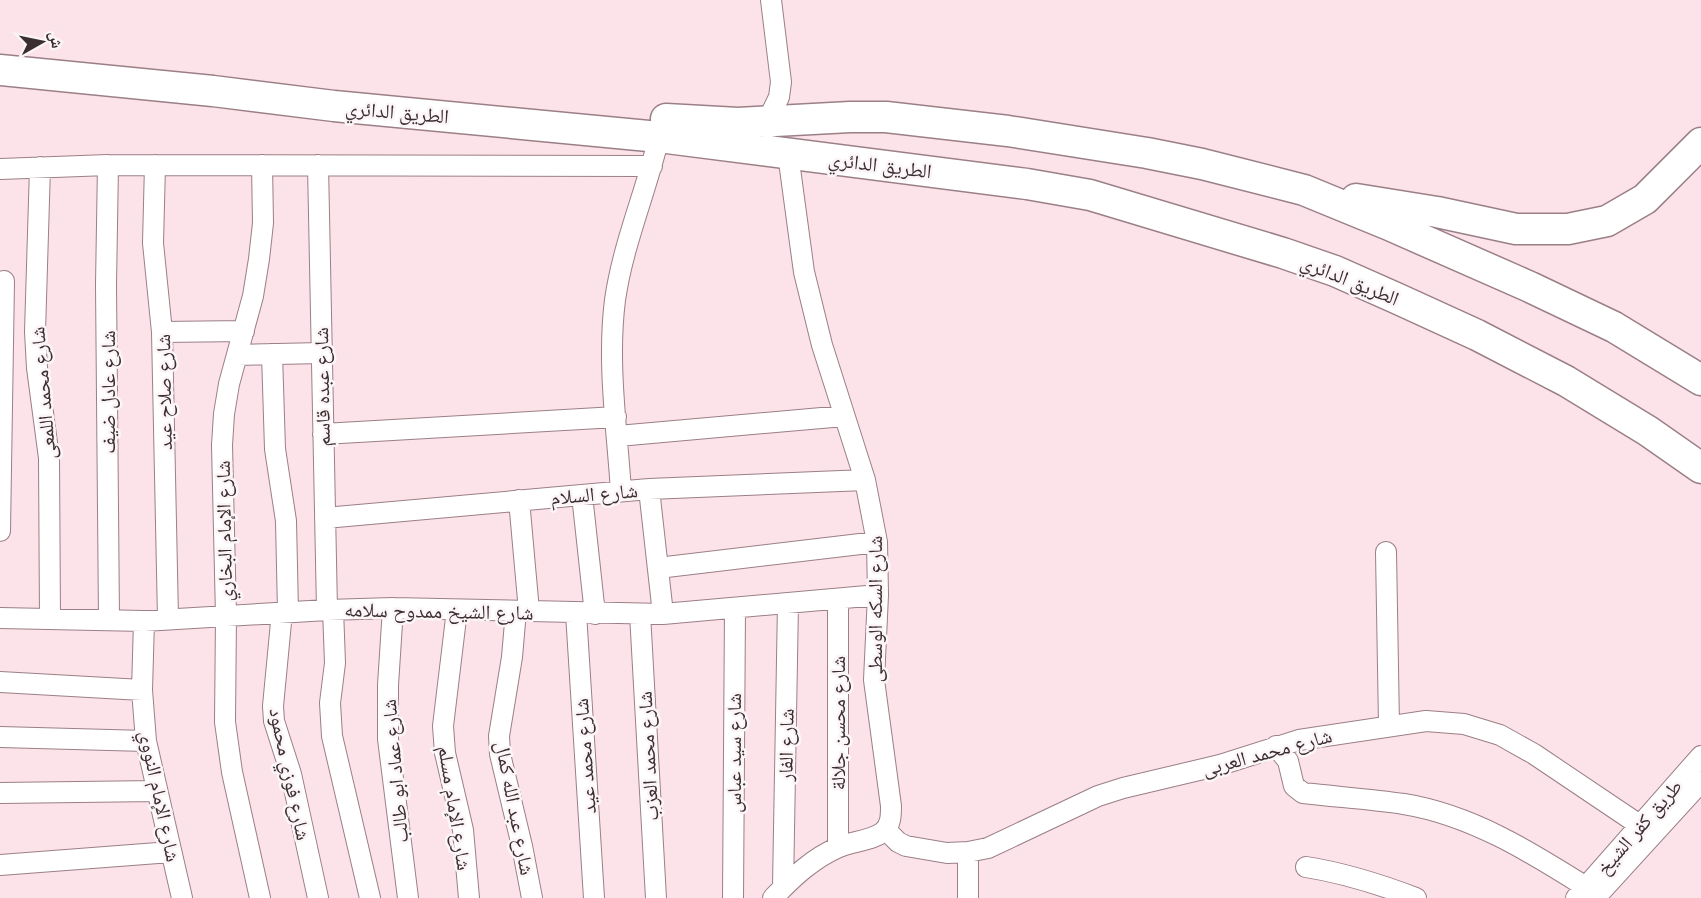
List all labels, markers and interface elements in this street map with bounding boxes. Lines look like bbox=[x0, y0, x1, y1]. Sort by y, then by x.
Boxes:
north arrow bbox=[12, 12, 72, 72]
text: ش bbox=[44, 30, 69, 50]
street label: الطريق الدائري bbox=[344, 94, 450, 133]
street label: الطريق الدائري bbox=[826, 145, 933, 187]
street label: الطريق الدائري bbox=[1296, 248, 1403, 314]
street label: شارع محمد اللمعى bbox=[23, 326, 63, 460]
street label: شارع عبده قاسم bbox=[307, 327, 337, 447]
street label: شارع عادل ضيف bbox=[94, 330, 122, 454]
street label: شارع صلاح عيد bbox=[149, 334, 179, 450]
street label: شارع الإمام البخاري bbox=[209, 460, 241, 602]
street label: شارع السلام bbox=[549, 476, 639, 512]
street label: شارع السكه الوسطى bbox=[861, 535, 889, 683]
street label: شارع الشيخ ممدوح سلامه bbox=[344, 595, 534, 627]
street label: شارع محسن جلالة bbox=[824, 656, 852, 790]
street label: شارع محمد العزب bbox=[631, 691, 665, 821]
street label: شارع سيد عباس bbox=[720, 693, 748, 813]
street label: شارع محمد عيد bbox=[567, 697, 603, 815]
street label: شارع عماد ابو طالب bbox=[375, 698, 415, 844]
street label: شارع فوزي محمود bbox=[260, 705, 318, 843]
street label: شارع الفار bbox=[771, 708, 801, 783]
street label: شارع محمد العربى bbox=[1199, 721, 1335, 783]
street label: شارع الإمام النووي bbox=[130, 728, 188, 865]
street label: شارع عبد الله كمال bbox=[488, 739, 542, 877]
street label: شارع الإمام مسلم bbox=[431, 744, 479, 872]
street label: طريق كفر الشيخ bbox=[1590, 773, 1688, 881]

